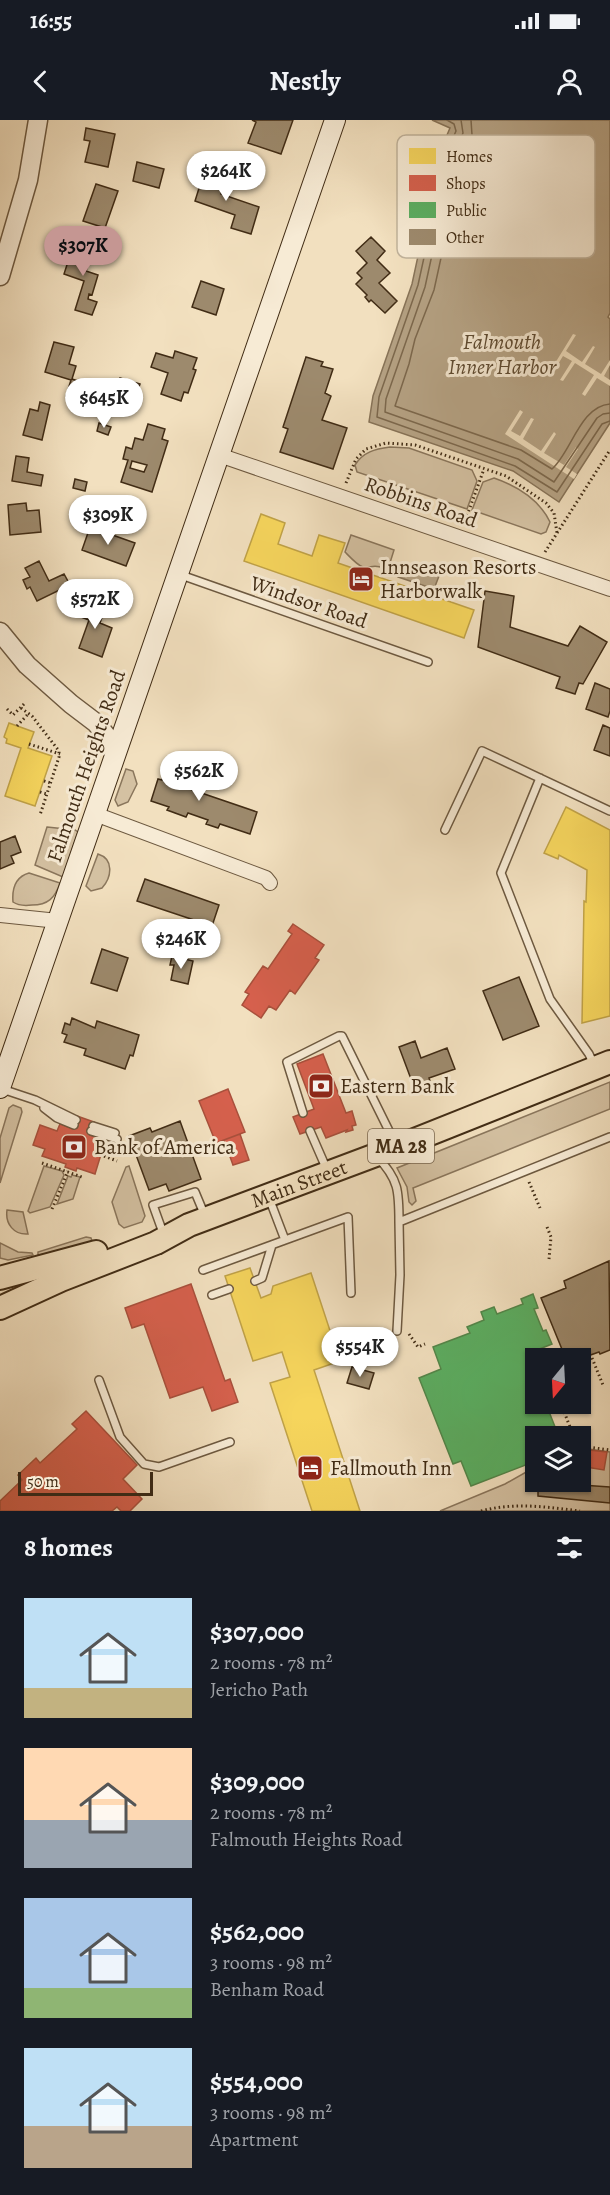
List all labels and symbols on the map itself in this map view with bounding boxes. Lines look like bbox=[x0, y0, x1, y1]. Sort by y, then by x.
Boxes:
legend bbox=[397, 135, 595, 258]
text: Homes bbox=[446, 146, 493, 168]
pin: $264K bbox=[184, 151, 268, 202]
text: Shops bbox=[446, 173, 486, 195]
text: Public bbox=[446, 200, 487, 222]
pin: $307K bbox=[41, 226, 125, 277]
text: Other bbox=[446, 227, 484, 249]
water label: Falmouth Inner Harbor bbox=[448, 327, 557, 382]
pin: $645K bbox=[62, 378, 146, 429]
street label: Robbins Road bbox=[361, 470, 482, 535]
pin: $309K bbox=[66, 495, 150, 546]
place label: Innseason Resorts Harborwalk bbox=[380, 553, 537, 605]
hotel icon: Innseason Resorts Harborwalk bbox=[346, 564, 376, 594]
street label: Windsor Road bbox=[246, 569, 372, 635]
pin: $572K bbox=[53, 579, 137, 630]
street label: Falmouth Heights Road bbox=[40, 665, 132, 866]
pin: $562K bbox=[157, 751, 241, 802]
pin: $246K bbox=[139, 919, 223, 970]
bank icon: Eastern Bank bbox=[306, 1071, 336, 1101]
place label: Eastern Bank bbox=[340, 1072, 455, 1100]
road number: MA 28 bbox=[368, 1129, 434, 1163]
bank icon: Bank of America bbox=[59, 1132, 89, 1162]
place label: Bank of America bbox=[94, 1133, 235, 1161]
street label: Main Street bbox=[247, 1153, 351, 1215]
pin: $554K bbox=[318, 1327, 402, 1378]
north arrow bbox=[525, 1348, 591, 1414]
hotel icon: Fallmouth Inn bbox=[295, 1453, 325, 1483]
place label: Fallmouth Inn bbox=[330, 1454, 452, 1482]
scale bar bbox=[18, 1469, 153, 1496]

